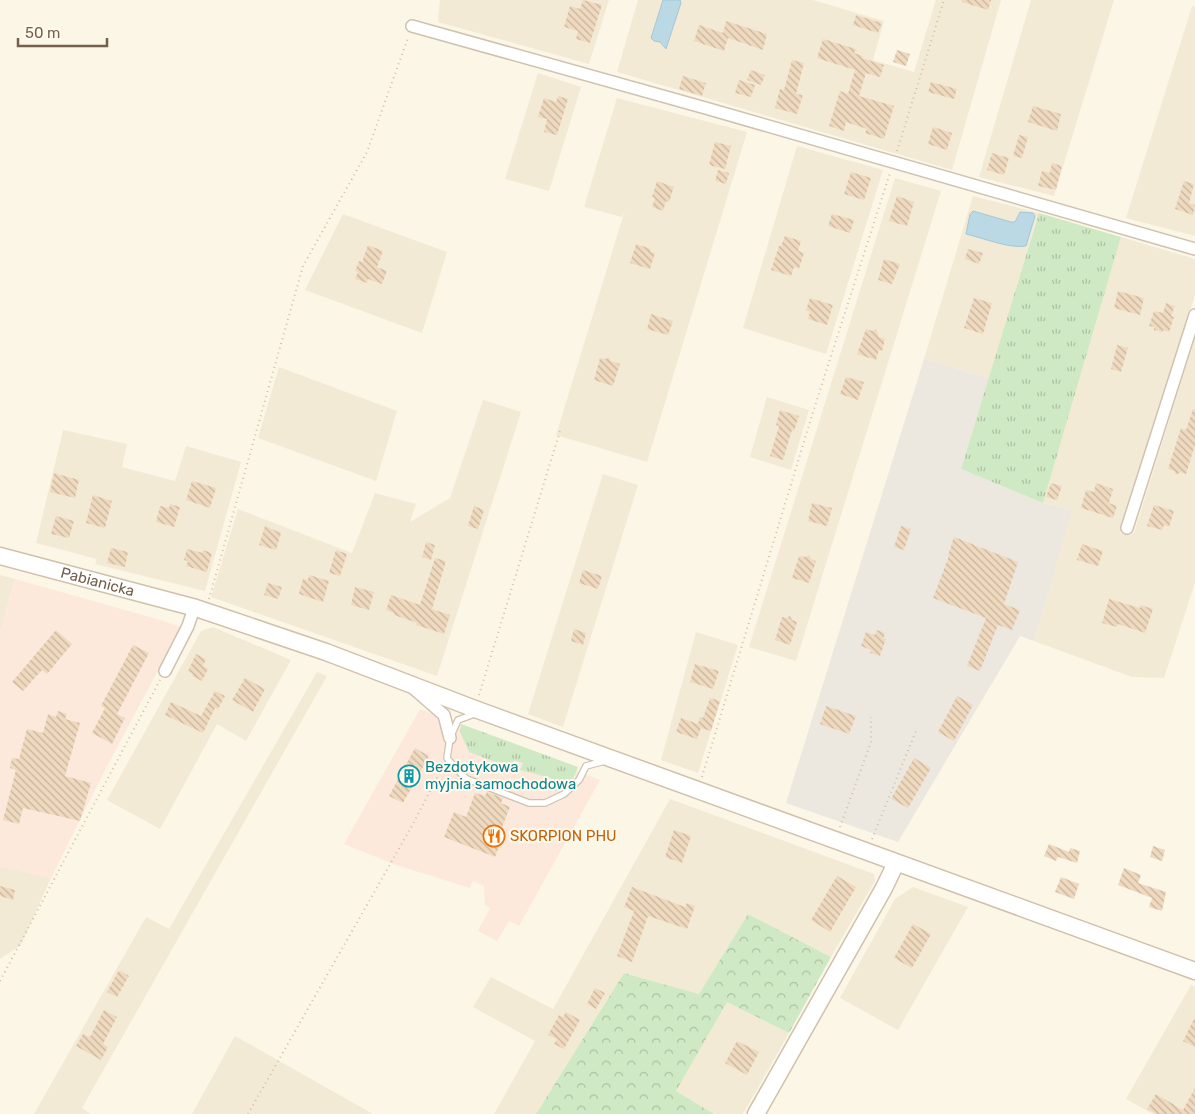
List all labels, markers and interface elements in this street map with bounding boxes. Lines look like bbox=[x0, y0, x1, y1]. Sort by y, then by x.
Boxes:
scale bar bbox=[18, 15, 106, 47]
text: 50 m bbox=[25, 24, 60, 42]
street label: Pabianicka bbox=[59, 564, 136, 600]
place label: Bezdotykowa myjnia samochodowa bbox=[425, 758, 576, 793]
building icon: Bezdotykowa myjnia samochodowa bbox=[397, 764, 421, 788]
restaurant icon: SKORPION PHU bbox=[482, 824, 506, 848]
place label: SKORPION PHU bbox=[510, 827, 617, 845]

